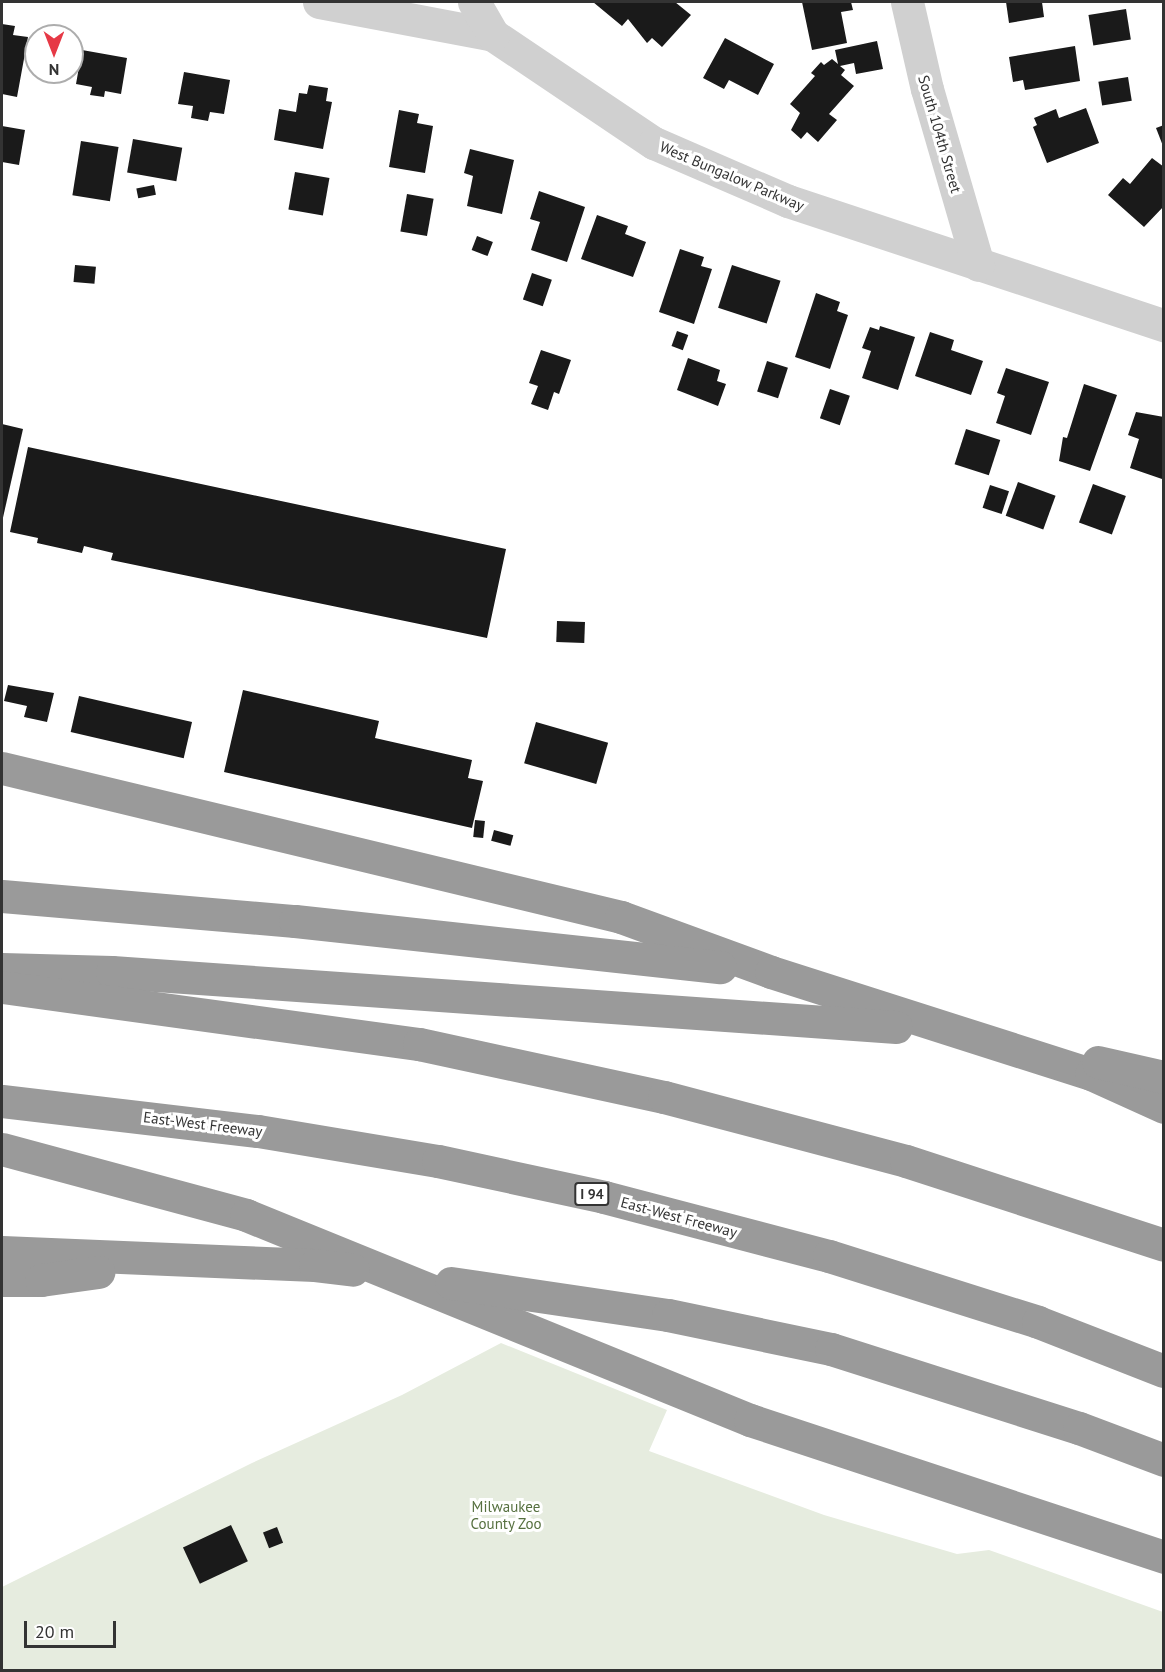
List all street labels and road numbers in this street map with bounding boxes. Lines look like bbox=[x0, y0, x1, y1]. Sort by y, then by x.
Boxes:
street label: South 104th Street bbox=[915, 73, 965, 195]
street label: West Bungalow Parkway bbox=[657, 137, 807, 215]
street label: East-West Freeway bbox=[142, 1108, 264, 1140]
road number: I 94 bbox=[574, 1183, 610, 1205]
street label: East-West Freeway bbox=[619, 1193, 739, 1241]

